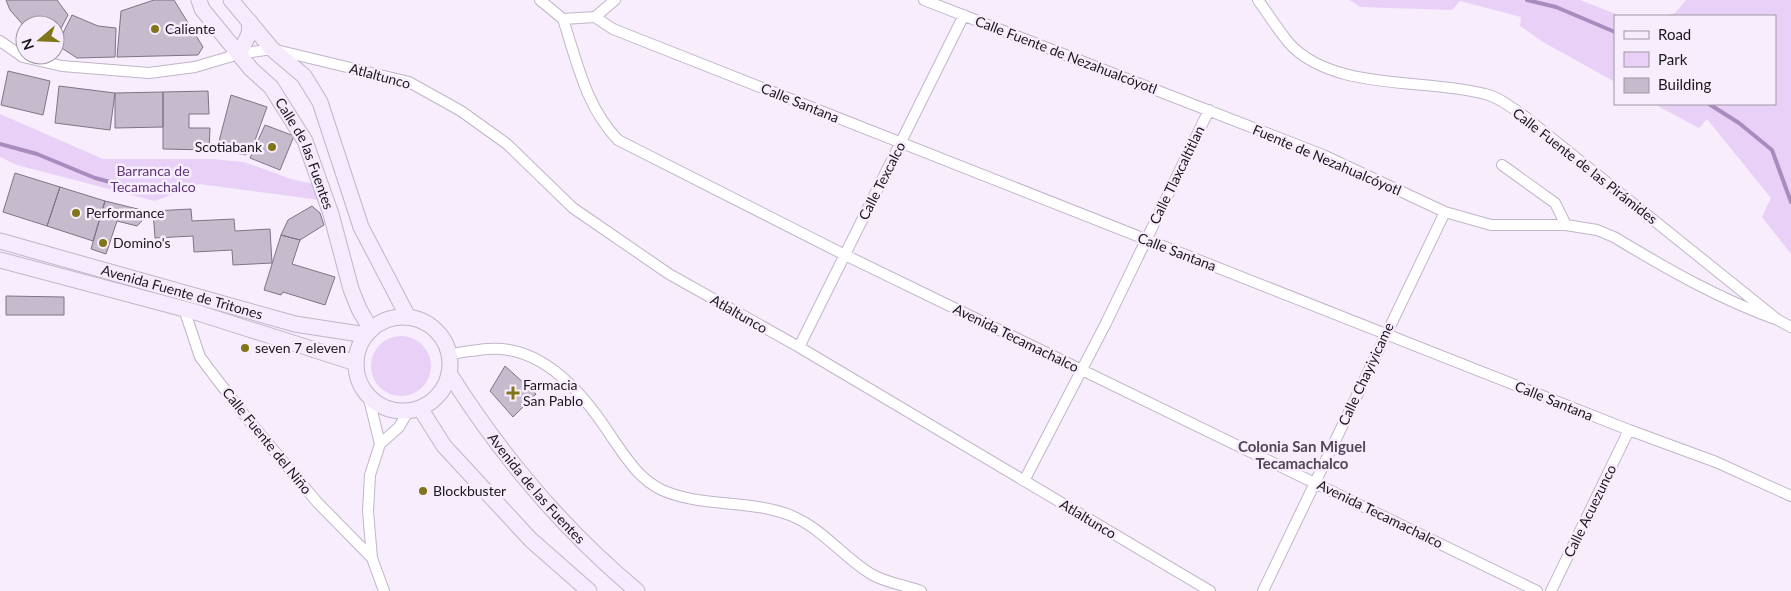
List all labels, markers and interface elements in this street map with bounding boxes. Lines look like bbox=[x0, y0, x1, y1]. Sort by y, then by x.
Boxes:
street label: Calle Fuente de Nezahualcóyotl bbox=[973, 12, 1160, 97]
north arrow bbox=[15, 15, 65, 65]
legend bbox=[1614, 15, 1776, 105]
place label: Caliente bbox=[165, 20, 215, 37]
marker: Caliente bbox=[149, 23, 161, 35]
text: Road bbox=[1658, 25, 1691, 43]
text: N bbox=[17, 37, 37, 52]
text: Park bbox=[1658, 50, 1688, 68]
street label: Atlaltunco bbox=[348, 59, 413, 92]
text: Building bbox=[1658, 75, 1711, 93]
street label: Calle Santana bbox=[759, 79, 842, 126]
street label: Calle de las Fuentes bbox=[272, 94, 338, 212]
street label: Calle Fuente de las Pirámides bbox=[1510, 104, 1661, 227]
street label: Fuente de Nezahualcóyotl bbox=[1250, 121, 1404, 199]
street label: Calle Tlaxcaltitlan bbox=[1145, 123, 1208, 227]
place label: Scotiabank bbox=[195, 138, 263, 155]
street label: Calle Texcalco bbox=[855, 139, 909, 223]
marker: Scotiabank bbox=[266, 141, 278, 153]
park label: Barranca de Tecamachalco bbox=[110, 162, 196, 195]
place label: Performance bbox=[86, 204, 164, 221]
marker: Performance bbox=[70, 207, 82, 219]
street label: Calle Santana bbox=[1135, 229, 1219, 274]
place label: Domino's bbox=[113, 234, 171, 251]
marker: Domino's bbox=[97, 237, 109, 249]
street label: Avenida Fuente de Tritones bbox=[99, 261, 265, 323]
street label: Atlaltunco bbox=[708, 291, 771, 337]
street label: Avenida Tecamachalco bbox=[951, 300, 1082, 375]
street label: Calle Chayiyicame bbox=[1334, 320, 1397, 428]
place label: seven 7 eleven bbox=[255, 339, 346, 356]
marker: seven 7 eleven bbox=[239, 342, 251, 354]
place label: Farmacia San Pablo bbox=[523, 376, 583, 409]
street label: Calle Santana bbox=[1513, 377, 1596, 424]
street label: Calle Fuente del Niño bbox=[219, 384, 316, 497]
marker: Farmacia San Pablo bbox=[507, 387, 519, 399]
street label: Avenida de las Fuentes bbox=[485, 429, 589, 547]
district label: Colonia San Miguel Tecamachalco bbox=[1238, 437, 1366, 472]
street label: Calle Acuezunco bbox=[1560, 462, 1619, 560]
street label: Avenida Tecamachalco bbox=[1315, 476, 1446, 551]
place label: Blockbuster bbox=[433, 482, 506, 499]
marker: Blockbuster bbox=[417, 485, 429, 497]
street label: Atlaltunco bbox=[1057, 495, 1120, 542]

